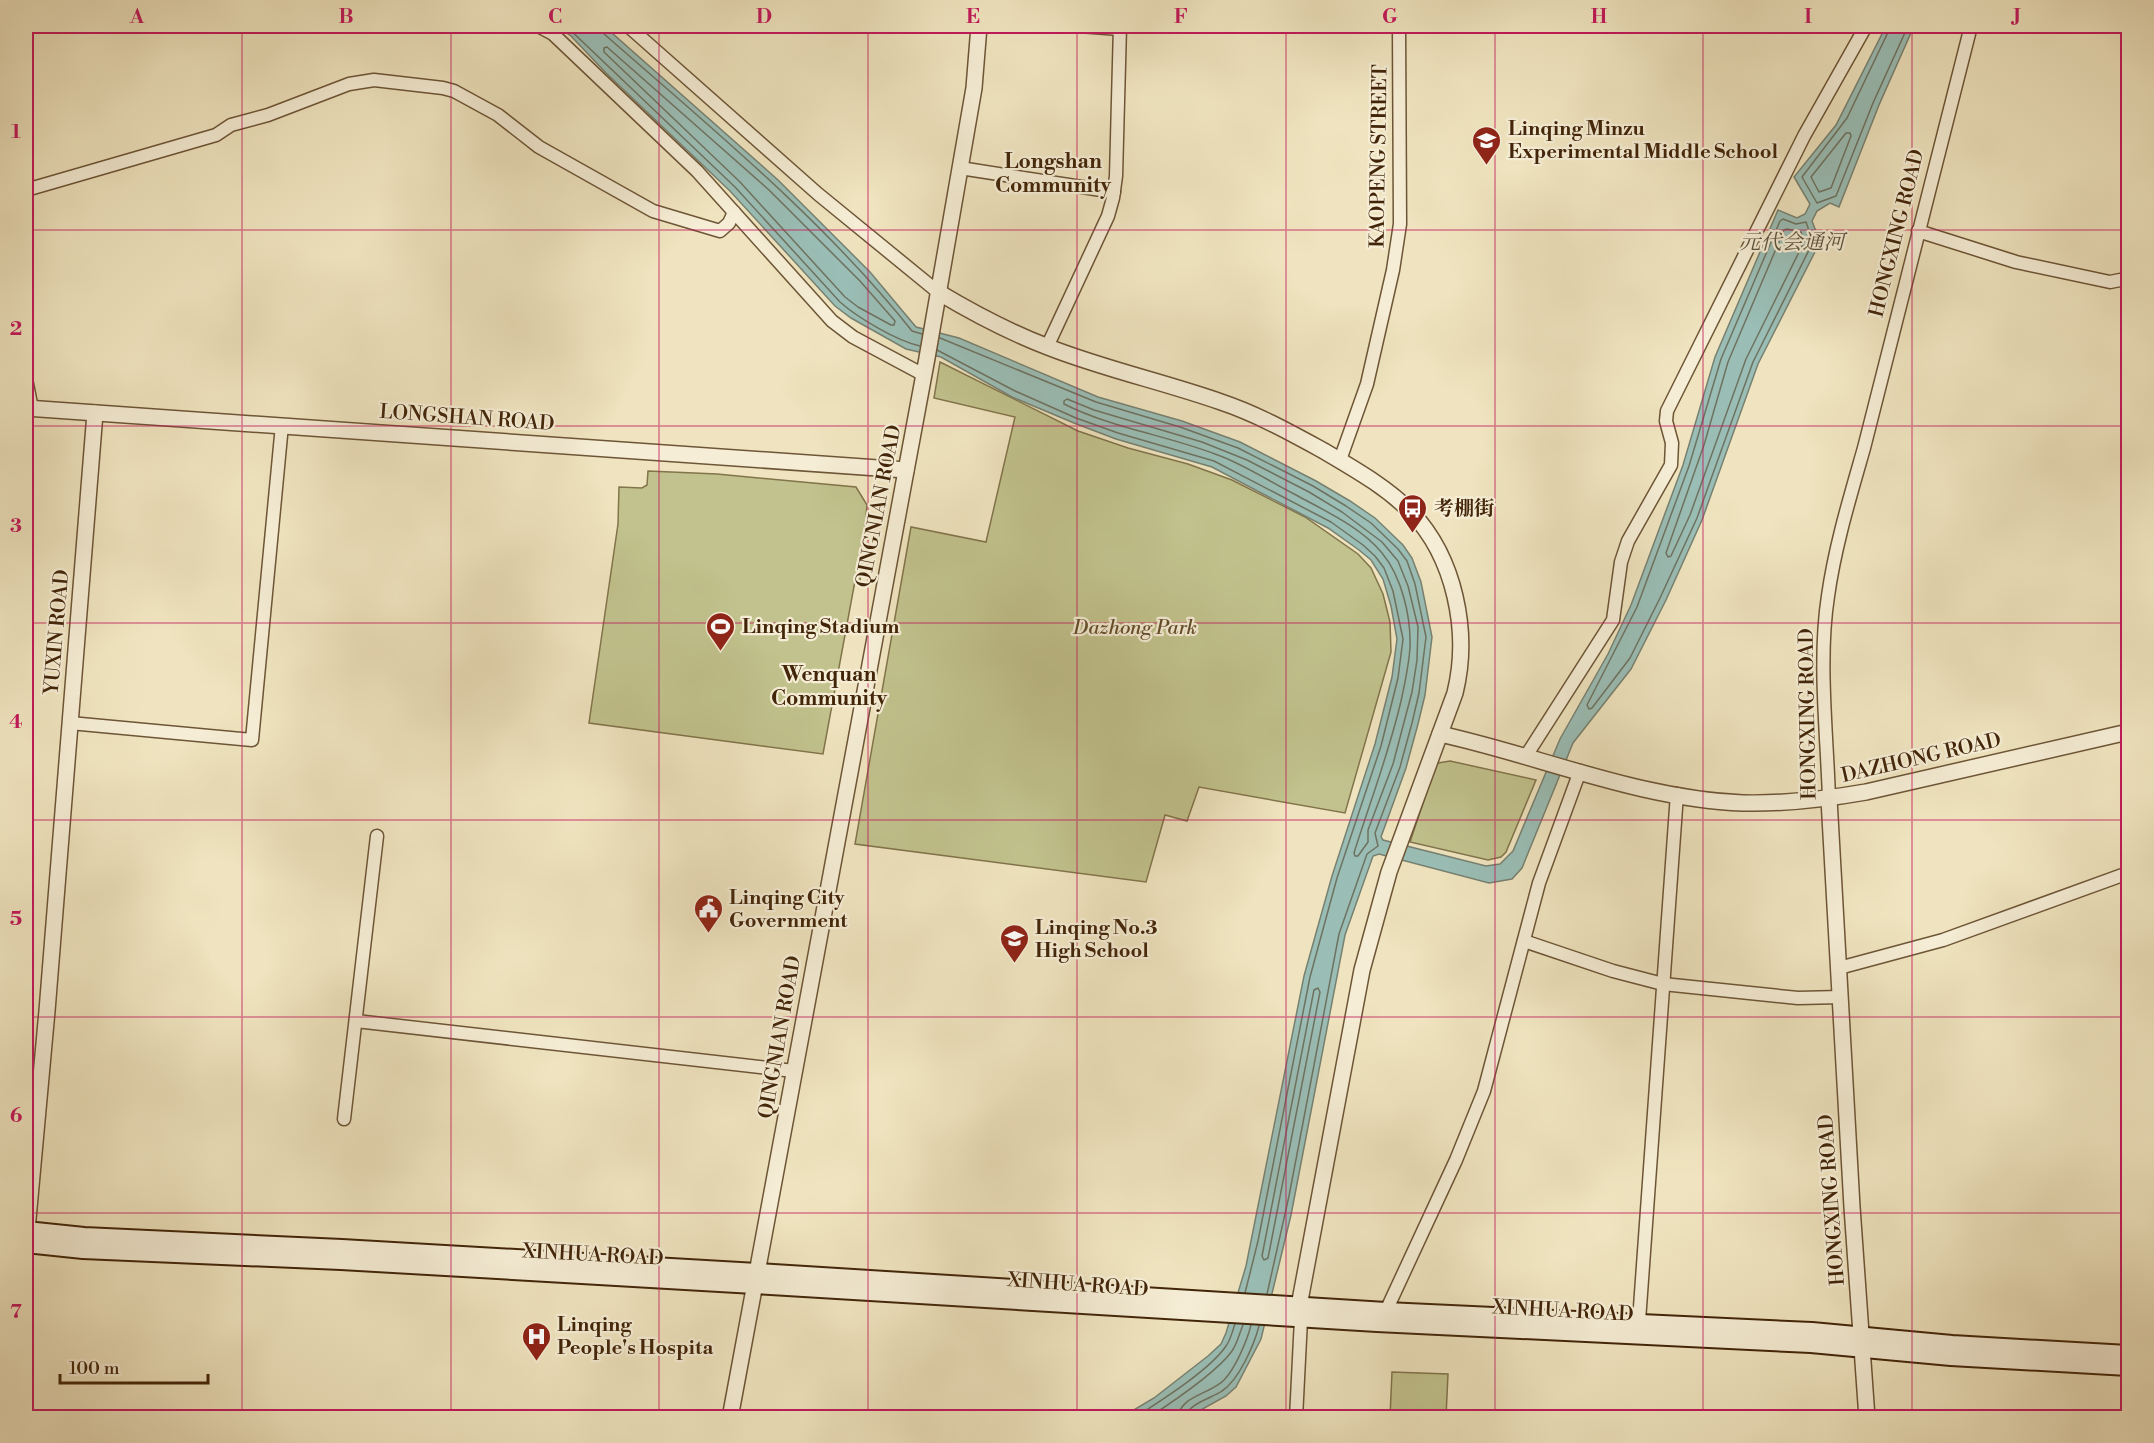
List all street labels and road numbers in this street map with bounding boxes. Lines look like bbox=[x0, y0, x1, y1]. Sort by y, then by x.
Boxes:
street label: KAOPENG STREET bbox=[1365, 64, 1394, 248]
street label: HONGXING ROAD bbox=[1865, 147, 1930, 320]
street label: LONGSHAN ROAD bbox=[379, 400, 555, 437]
street label: QINGNIAN ROAD bbox=[851, 423, 908, 590]
street label: YUXIN ROAD bbox=[39, 569, 75, 697]
street label: HONGXING ROAD bbox=[1795, 628, 1822, 800]
street label: DAZHONG ROAD bbox=[1839, 728, 2004, 789]
street label: QINGNIAN ROAD bbox=[754, 954, 807, 1121]
street label: HONGXING ROAD bbox=[1814, 1113, 1851, 1287]
street label: XINHUA ROAD bbox=[521, 1239, 664, 1272]
street label: XINHUA ROAD bbox=[1006, 1268, 1149, 1303]
street label: XINHUA ROAD bbox=[1491, 1295, 1634, 1328]

